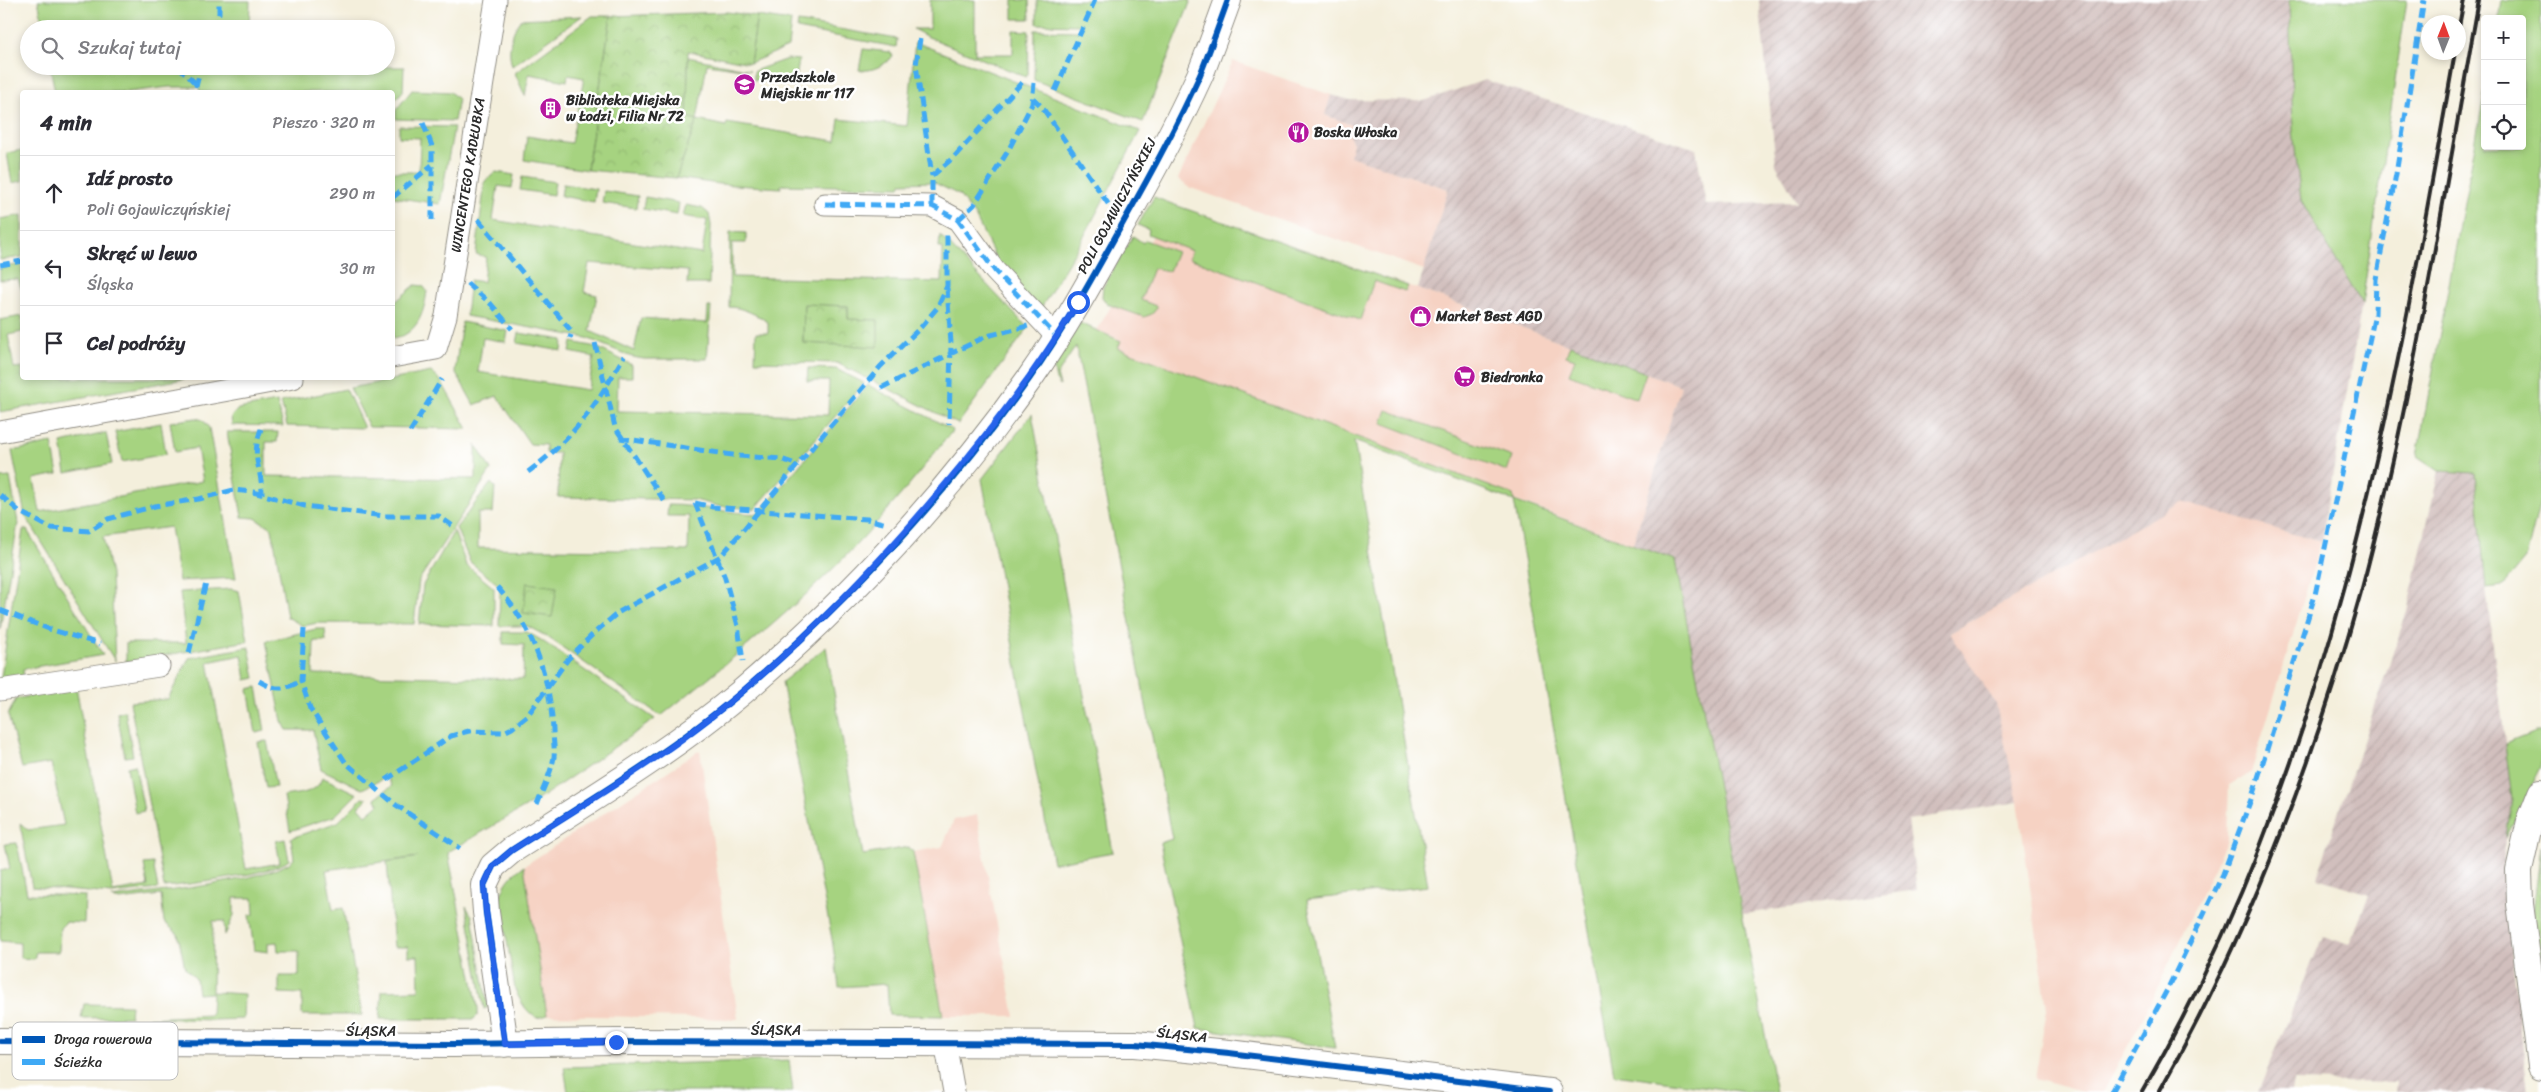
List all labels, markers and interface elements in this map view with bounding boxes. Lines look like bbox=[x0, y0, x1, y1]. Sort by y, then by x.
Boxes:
north arrow bbox=[2421, 15, 2466, 60]
map controls bbox=[2481, 15, 2526, 150]
button: + bbox=[2481, 15, 2526, 60]
search box bbox=[20, 20, 395, 75]
text: Szukaj tutaj bbox=[78, 31, 181, 64]
icon: search bbox=[38, 34, 66, 62]
button: − bbox=[2481, 60, 2526, 105]
place label: Przedszkole Miejskie nr 117 bbox=[760, 65, 855, 106]
school or university icon: Przedszkole Miejskie nr 117 bbox=[733, 73, 757, 97]
place label: Biblioteka Miejska w Łodzi, Filia Nr 72 bbox=[566, 88, 684, 129]
street label: WINCENTEGO KADŁUBKA bbox=[443, 96, 493, 254]
building icon: Biblioteka Miejska w Łodzi, Filia Nr 72 bbox=[538, 96, 562, 120]
text: 4 min bbox=[40, 104, 92, 142]
button: locate bbox=[2481, 105, 2526, 150]
text: Pieszo · 320 m bbox=[273, 108, 375, 137]
restaurant icon: Boska Włoska bbox=[1286, 120, 1310, 144]
place label: Boska Włoska bbox=[1314, 120, 1397, 145]
street label: POLI GOJAWICZYŃSKIEJ bbox=[1071, 133, 1164, 278]
text: Idź prosto bbox=[87, 162, 173, 195]
icon: ahead bbox=[40, 179, 68, 207]
text: 290 m bbox=[329, 179, 375, 208]
text: Poli Gojawiczyńskiej bbox=[87, 195, 230, 224]
text: Skręć w lewo bbox=[87, 237, 197, 270]
icon: left bbox=[40, 254, 68, 282]
text: 30 m bbox=[340, 254, 375, 283]
text: Śląska bbox=[87, 270, 134, 299]
route start bbox=[1067, 291, 1090, 314]
shop icon: Market Best AGD bbox=[1408, 304, 1432, 328]
place label: Market Best AGD bbox=[1435, 304, 1543, 329]
text: Cel podróży bbox=[87, 327, 185, 360]
icon: arrive bbox=[40, 329, 68, 357]
supermarket icon: Biedronka bbox=[1453, 365, 1477, 389]
place label: Biedronka bbox=[1481, 365, 1543, 390]
street label: ŚLĄSKA bbox=[751, 1018, 801, 1043]
street label: ŚLĄSKA bbox=[346, 1019, 396, 1044]
street label: ŚLĄSKA bbox=[1156, 1020, 1208, 1050]
legend bbox=[12, 1022, 178, 1080]
text: Droga rowerowa bbox=[54, 1027, 152, 1052]
route end bbox=[605, 1031, 628, 1054]
text: Ścieżka bbox=[54, 1050, 102, 1075]

